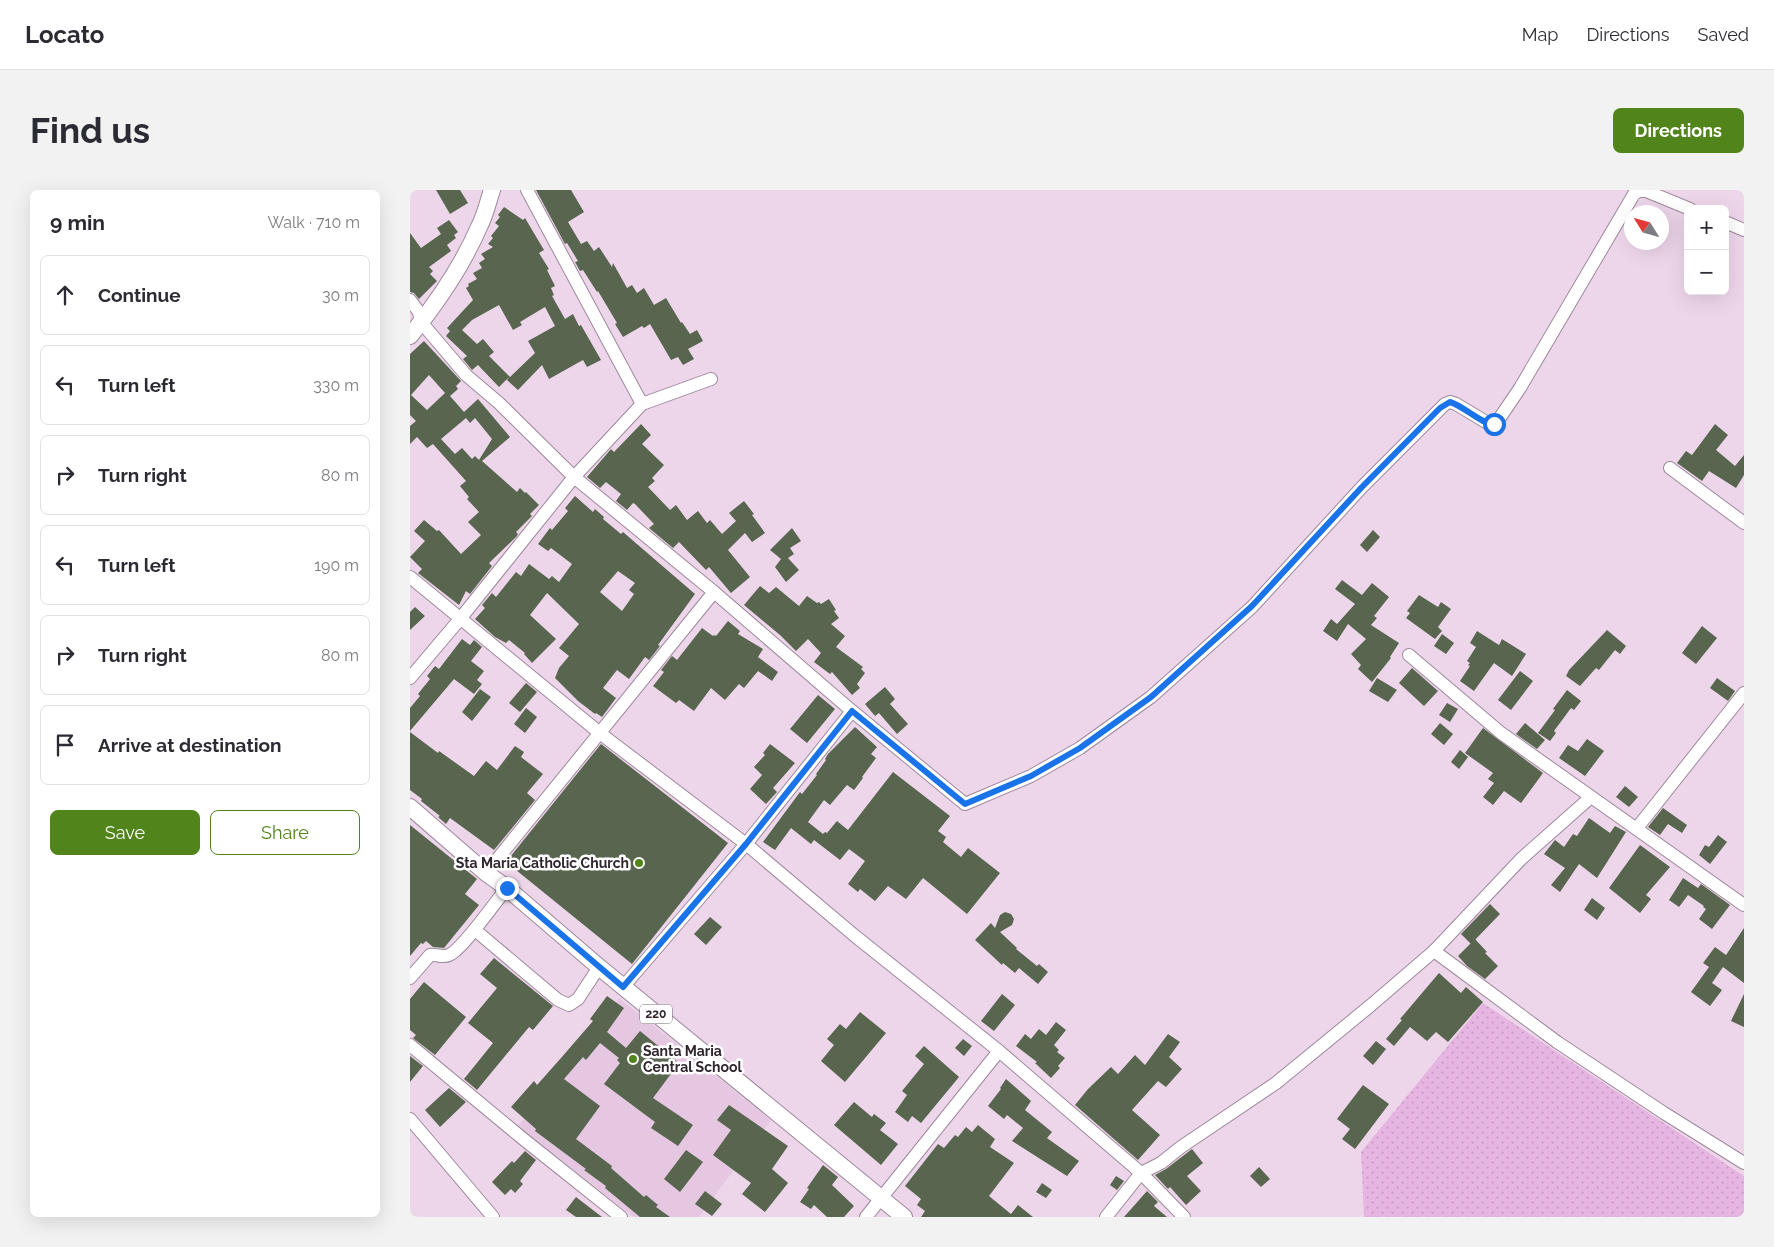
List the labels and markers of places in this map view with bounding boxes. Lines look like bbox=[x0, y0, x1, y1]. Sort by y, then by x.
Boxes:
place label: Sta Maria Catholic Church bbox=[456, 855, 629, 871]
marker: Sta Maria Catholic Church bbox=[633, 857, 645, 869]
place label: Santa Maria Central School bbox=[643, 1043, 742, 1075]
marker: Santa Maria Central School bbox=[627, 1053, 639, 1065]

